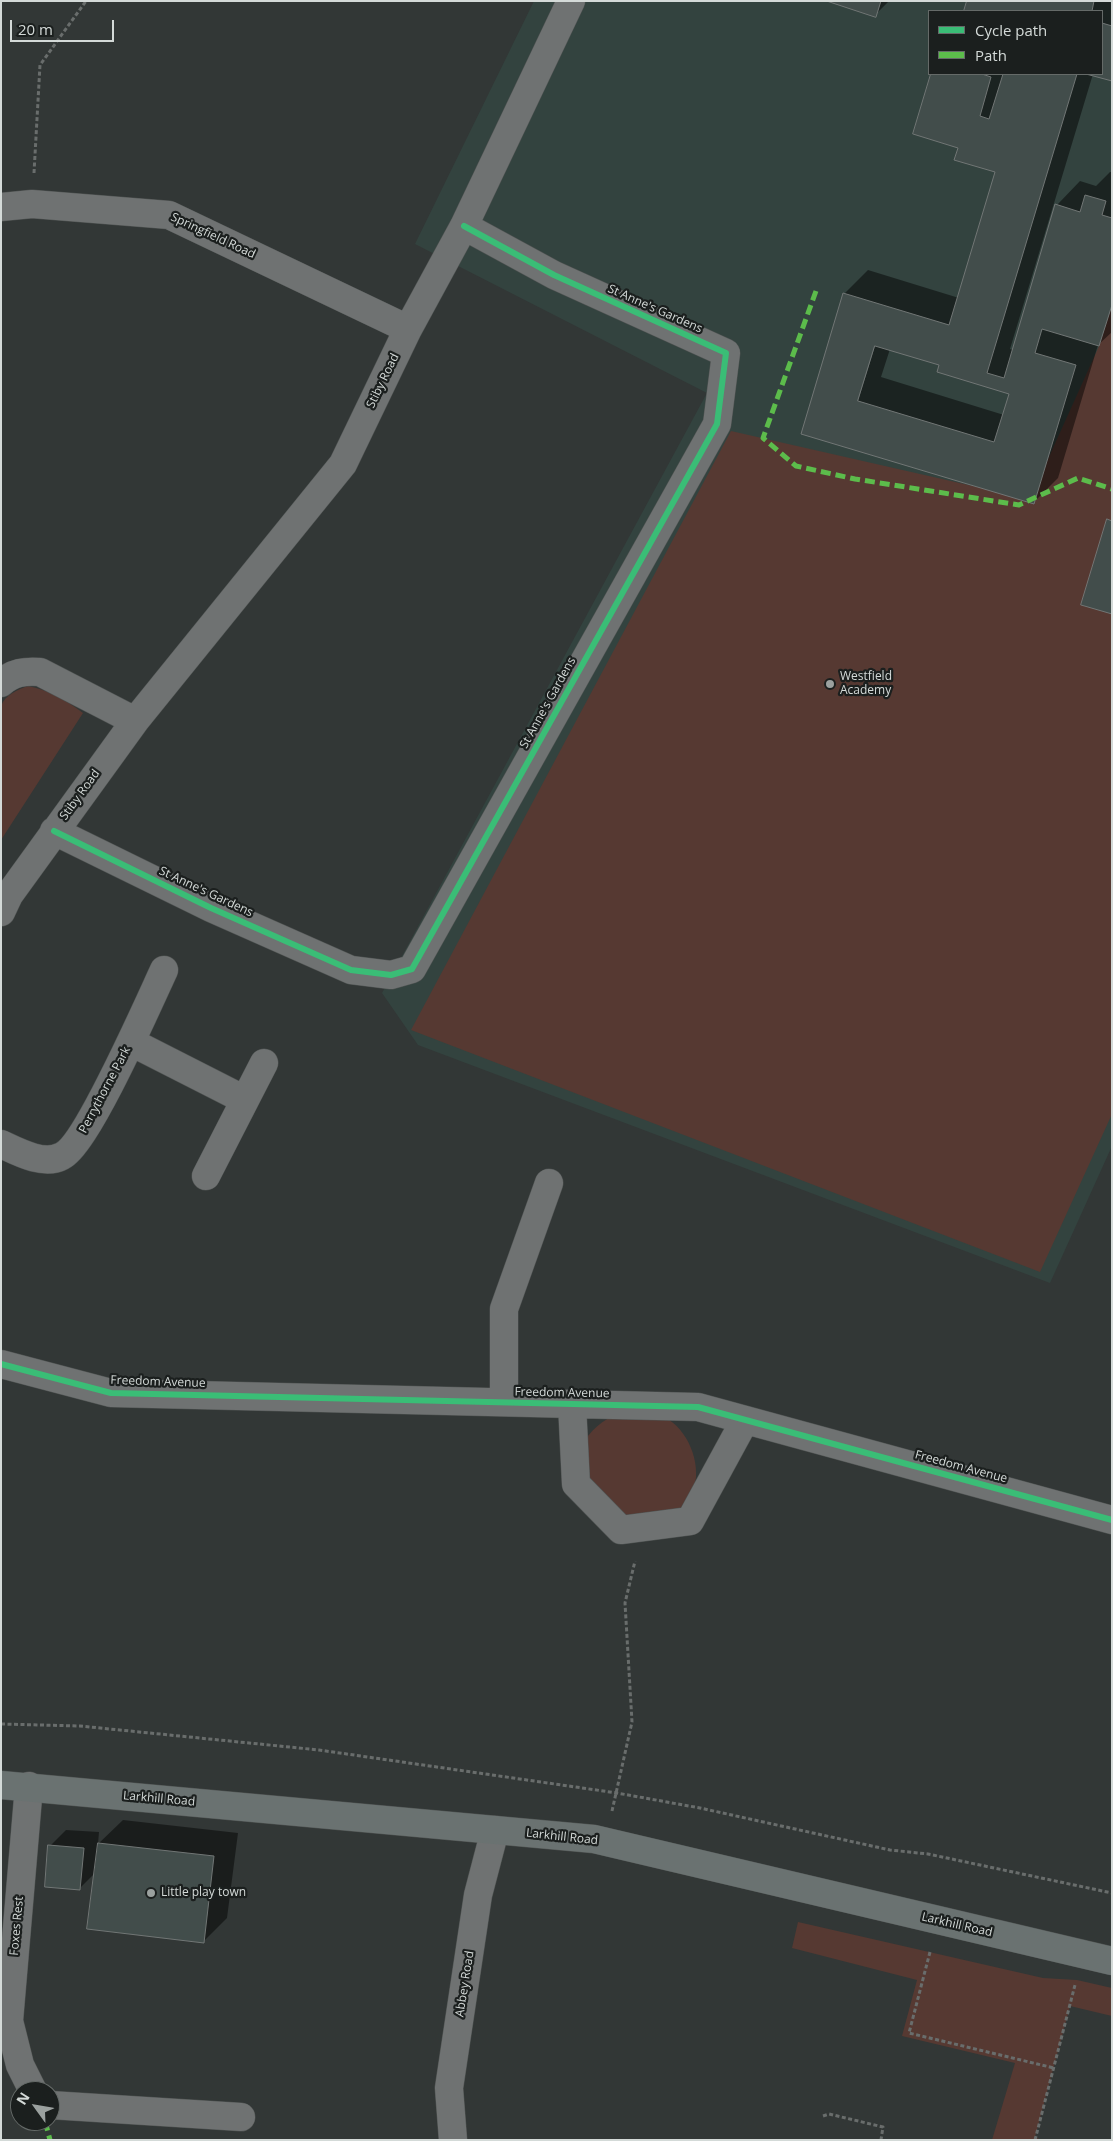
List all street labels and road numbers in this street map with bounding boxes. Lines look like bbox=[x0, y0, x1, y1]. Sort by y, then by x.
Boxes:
street label: Springfield Road bbox=[168, 210, 258, 262]
street label: St Anne's Gardens bbox=[606, 282, 704, 336]
street label: Stiby Road bbox=[364, 351, 402, 411]
street label: St Anne's Gardens bbox=[517, 655, 579, 751]
street label: Stiby Road bbox=[57, 767, 103, 823]
street label: St Anne's Gardens bbox=[157, 864, 255, 920]
street label: Perrythorne Park bbox=[76, 1044, 134, 1136]
street label: Freedom Avenue bbox=[110, 1373, 206, 1391]
street label: Freedom Avenue bbox=[514, 1385, 610, 1401]
street label: Freedom Avenue bbox=[913, 1448, 1009, 1486]
street label: Larkhill Road bbox=[122, 1789, 196, 1809]
street label: Larkhill Road bbox=[525, 1826, 599, 1848]
street label: Foxes Rest bbox=[7, 1896, 27, 1956]
street label: Larkhill Road bbox=[920, 1910, 994, 1940]
street label: Abbey Road bbox=[453, 1950, 477, 2018]

